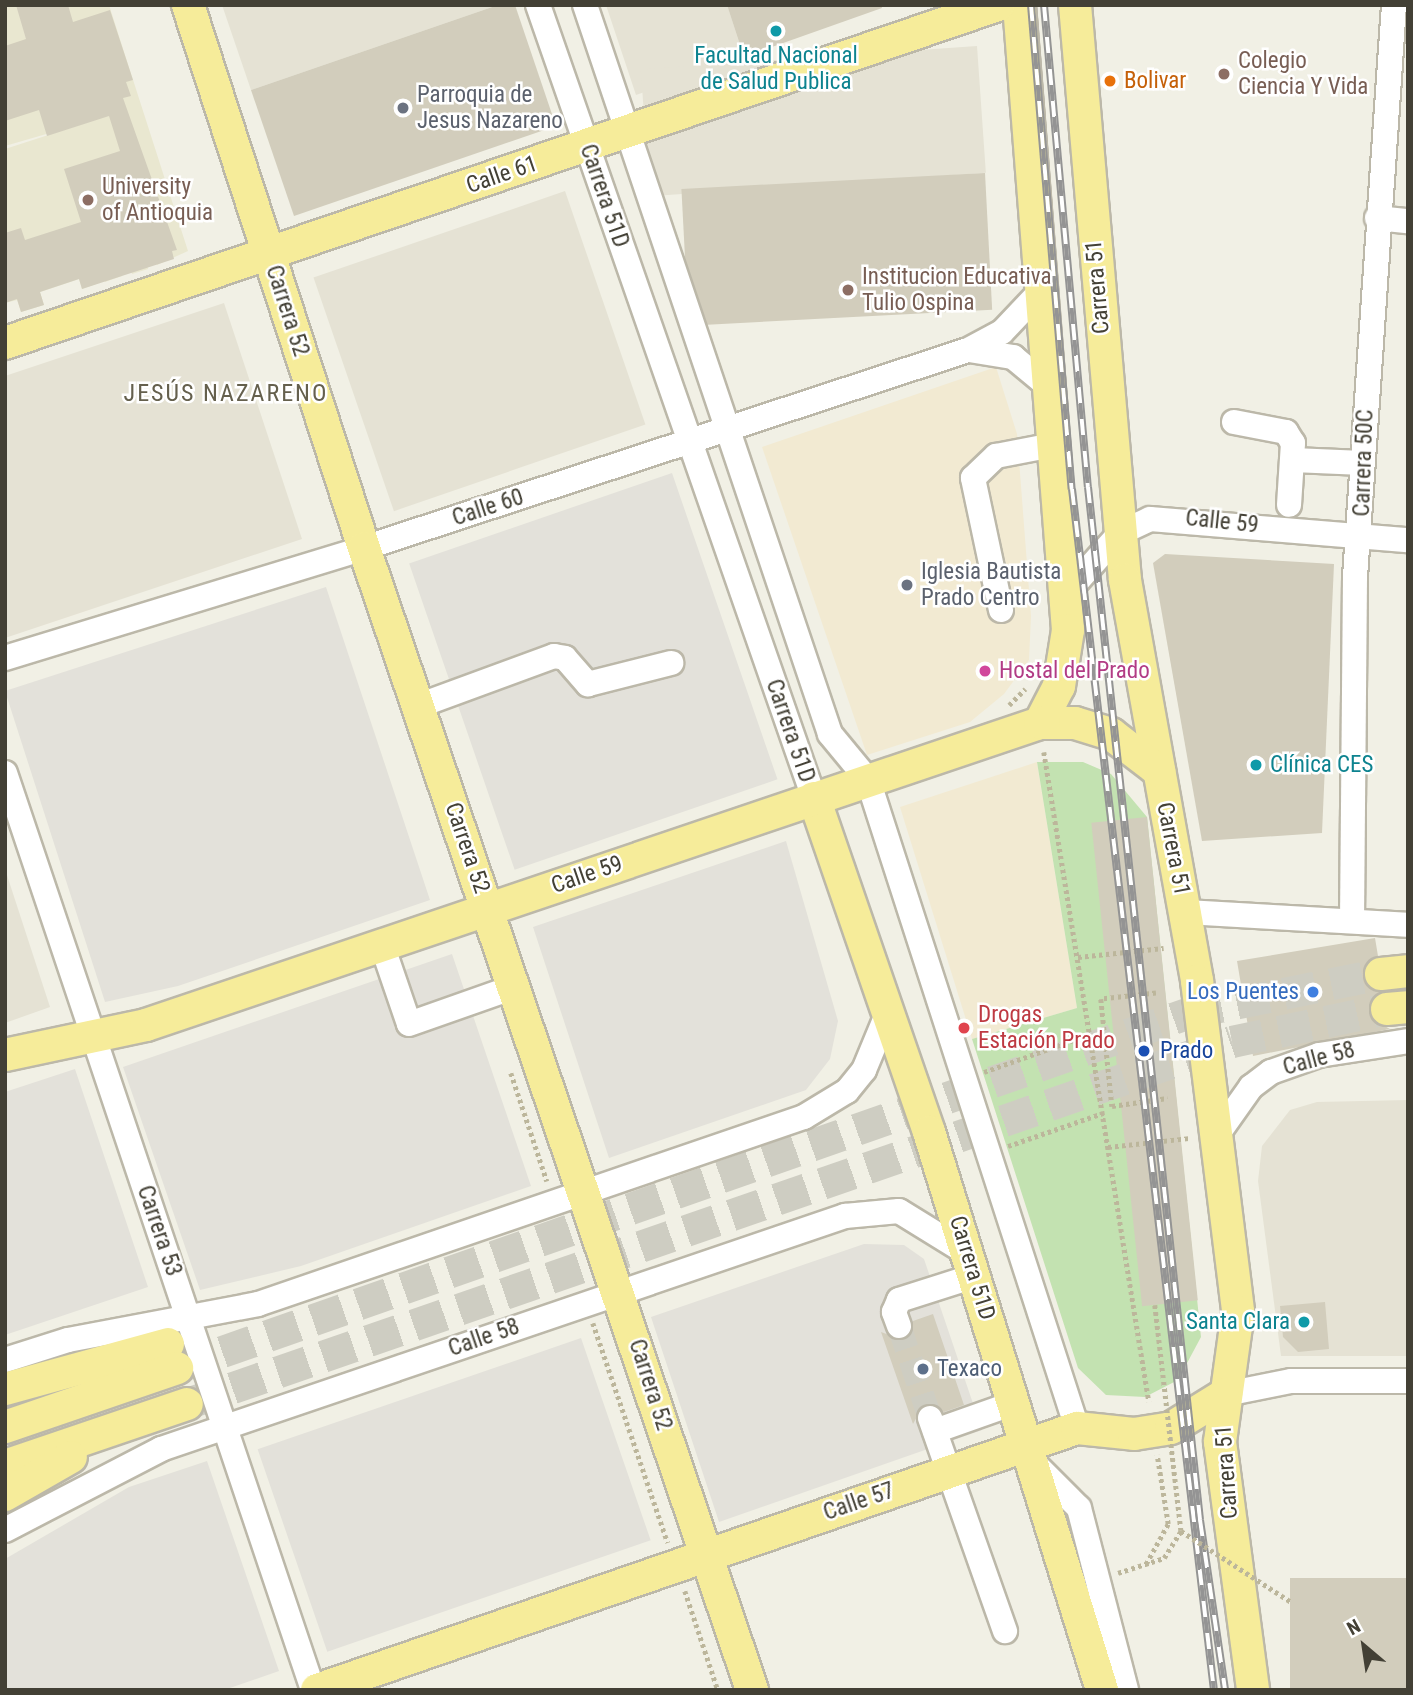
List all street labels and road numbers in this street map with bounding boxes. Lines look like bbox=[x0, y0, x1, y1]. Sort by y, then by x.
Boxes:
street label: Carrera 51D bbox=[573, 141, 635, 251]
street label: Calle 61 bbox=[463, 150, 541, 200]
street label: Carrera 51 bbox=[1080, 239, 1116, 335]
street label: Carrera 52 bbox=[259, 262, 315, 360]
street label: Carrera 50C bbox=[1348, 409, 1380, 517]
street label: Calle 60 bbox=[449, 484, 527, 532]
street label: Calle 59 bbox=[1184, 504, 1260, 540]
street label: Carrera 51D bbox=[759, 676, 821, 786]
street label: Carrera 52 bbox=[439, 799, 495, 897]
street label: Carrera 51 bbox=[1150, 800, 1196, 898]
street label: Calle 59 bbox=[548, 850, 626, 900]
street label: Calle 58 bbox=[1280, 1036, 1358, 1082]
street label: Carrera 53 bbox=[131, 1182, 187, 1280]
street label: Carrera 51D bbox=[943, 1213, 1001, 1323]
street label: Calle 58 bbox=[445, 1313, 523, 1363]
street label: Carrera 52 bbox=[622, 1336, 678, 1434]
street label: Carrera 51 bbox=[1210, 1424, 1244, 1520]
street label: Calle 57 bbox=[820, 1477, 898, 1527]

